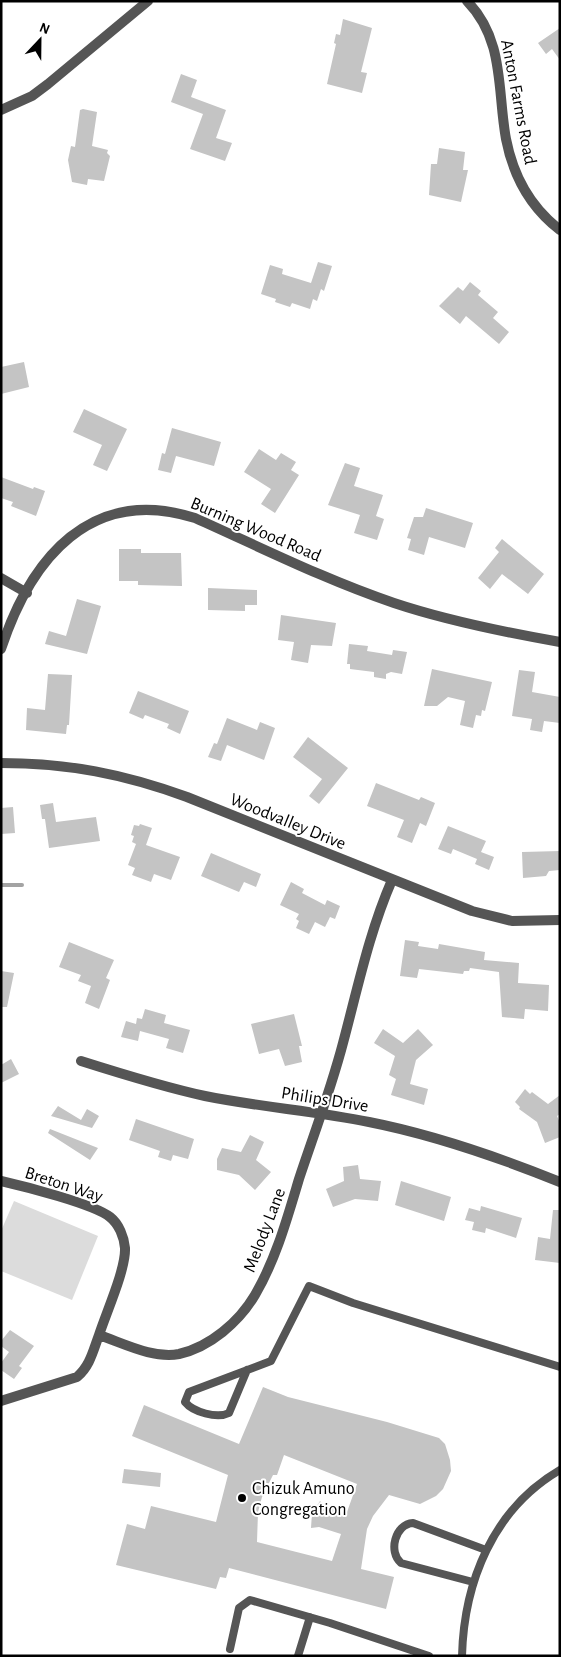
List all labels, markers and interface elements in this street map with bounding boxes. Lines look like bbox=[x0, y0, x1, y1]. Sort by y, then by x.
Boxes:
north arrow bbox=[15, 15, 65, 65]
text: N bbox=[37, 21, 52, 37]
street label: Anton Farms Road bbox=[497, 38, 539, 166]
street label: Burning Wood Road bbox=[188, 494, 324, 566]
street label: Woodvalley Drive bbox=[227, 791, 348, 853]
street label: Philips Drive bbox=[280, 1084, 370, 1116]
street label: Breton Way bbox=[22, 1164, 105, 1206]
street label: Melody Lane bbox=[241, 1186, 289, 1275]
place label: Chizuk Amuno Congregation bbox=[252, 1480, 355, 1519]
marker: Chizuk Amuno Congregation bbox=[236, 1492, 248, 1504]

